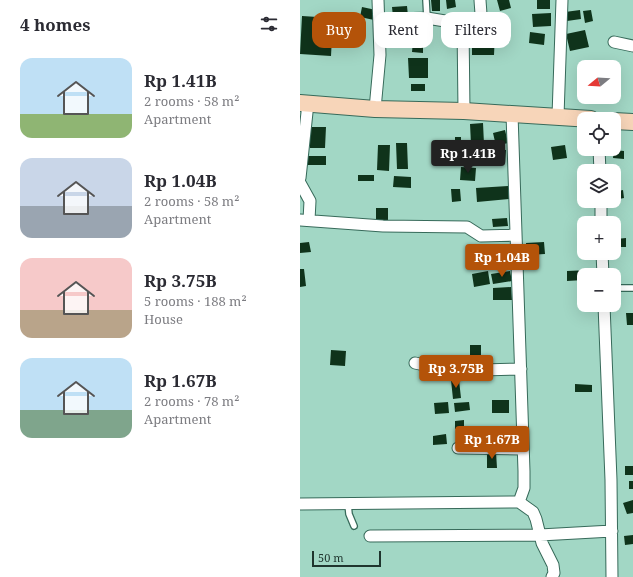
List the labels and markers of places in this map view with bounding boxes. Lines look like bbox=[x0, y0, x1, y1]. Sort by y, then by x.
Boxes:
pin: Rp 1.41B bbox=[427, 140, 509, 174]
pin: Rp 1.04B bbox=[461, 244, 543, 278]
pin: Rp 3.75B bbox=[415, 355, 497, 389]
pin: Rp 1.67B bbox=[451, 426, 533, 460]

